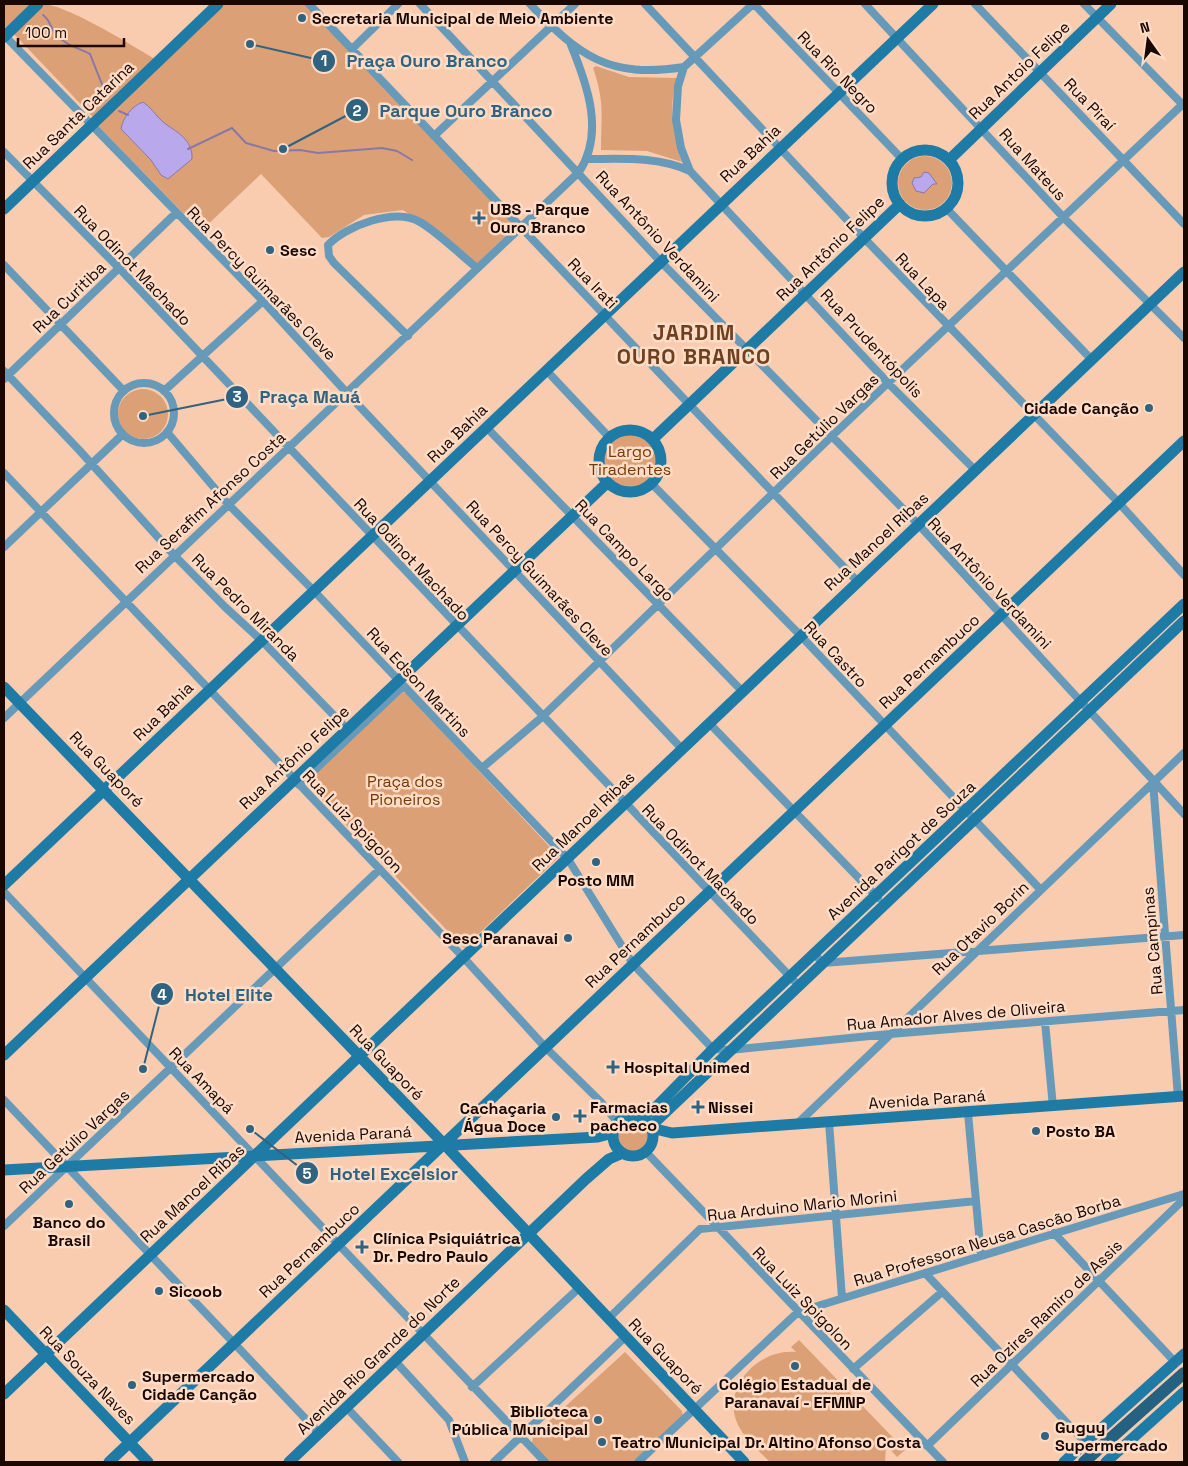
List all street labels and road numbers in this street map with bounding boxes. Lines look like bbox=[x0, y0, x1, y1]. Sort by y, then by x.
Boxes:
street label: Rua Antoio Felipe bbox=[964, 17, 1075, 124]
street label: Rua Rio Negro bbox=[793, 26, 882, 118]
street label: Rua Santa Catarina bbox=[18, 57, 138, 174]
street label: Rua Piraí bbox=[1059, 73, 1120, 135]
street label: Rua Bahia bbox=[715, 120, 785, 187]
street label: Rua Mateus bbox=[995, 124, 1071, 205]
street label: Rua Antônio Verdamini bbox=[591, 166, 724, 307]
street label: Rua Antônio Felipe bbox=[772, 191, 889, 306]
street label: Rua Odinot Machado bbox=[69, 200, 196, 330]
street label: Rua Percy Guimarães Cleve bbox=[182, 202, 341, 365]
street label: Rua Lapa bbox=[891, 248, 954, 314]
street label: Rua Irati bbox=[563, 253, 622, 313]
street label: Rua Curitiba bbox=[28, 257, 110, 338]
street label: Rua Prudentópolis bbox=[816, 284, 928, 402]
street label: Rua Getúlio Vargas bbox=[765, 369, 883, 484]
street label: Rua Bahia bbox=[423, 399, 492, 467]
street label: Rua Serafim Afonso Costa bbox=[131, 427, 290, 578]
street label: Rua Manoel Ribas bbox=[820, 488, 933, 595]
street label: Rua Odinot Machado bbox=[349, 494, 474, 625]
street label: Rua Campo Largo bbox=[570, 495, 679, 606]
street label: Rua Percy Guimarães Cleve bbox=[462, 496, 618, 661]
street label: Rua Antônio Verdamini bbox=[923, 513, 1056, 654]
street label: Rua Pedro Miranda bbox=[187, 549, 304, 666]
street label: Rua Pernambuco bbox=[874, 609, 984, 714]
street label: Rua Castro bbox=[799, 617, 872, 692]
street label: Rua Edson Martins bbox=[362, 623, 475, 742]
street label: Rua Bahia bbox=[129, 677, 198, 745]
street label: Rua Antônio Felipe bbox=[235, 701, 354, 814]
street label: Rua Guaporé bbox=[65, 727, 148, 812]
street label: Rua Luiz Spigolon bbox=[298, 765, 407, 877]
street label: Rua Manoel Ribas bbox=[527, 767, 639, 876]
street label: Avenida Parigot de Souza bbox=[823, 776, 980, 925]
street label: Rua Odinot Machado bbox=[637, 799, 764, 929]
street label: Rua Otavio Borin bbox=[927, 877, 1033, 980]
street label: Rua Campinas bbox=[1137, 886, 1168, 996]
street label: Rua Pernambuco bbox=[580, 888, 690, 993]
street label: Rua Amador Alves de Oliveira bbox=[846, 995, 1066, 1036]
street label: Rua Guaporé bbox=[345, 1020, 428, 1105]
street label: Rua Amapá bbox=[164, 1042, 239, 1118]
street label: Rua Getúlio Vargas bbox=[15, 1085, 134, 1198]
street label: Avenida Paraná bbox=[868, 1085, 986, 1114]
street label: Avenida Paraná bbox=[294, 1121, 412, 1148]
street label: Rua Manoel Ribas bbox=[136, 1140, 249, 1247]
street label: Rua Arduino Mario Morini bbox=[706, 1185, 898, 1226]
street label: Rua Professora Neusa Cascão Borba bbox=[851, 1190, 1123, 1291]
street label: Rua Pernambuco bbox=[254, 1198, 364, 1303]
street label: Rua Ozires Ramiro de Assis bbox=[966, 1235, 1127, 1392]
street label: Rua Luiz Spigolon bbox=[748, 1242, 857, 1354]
street label: Avenida Rio Grande do Norte bbox=[292, 1272, 465, 1439]
street label: Rua Guaporé bbox=[624, 1314, 707, 1399]
street label: Rua Souza Naves bbox=[35, 1321, 140, 1429]

